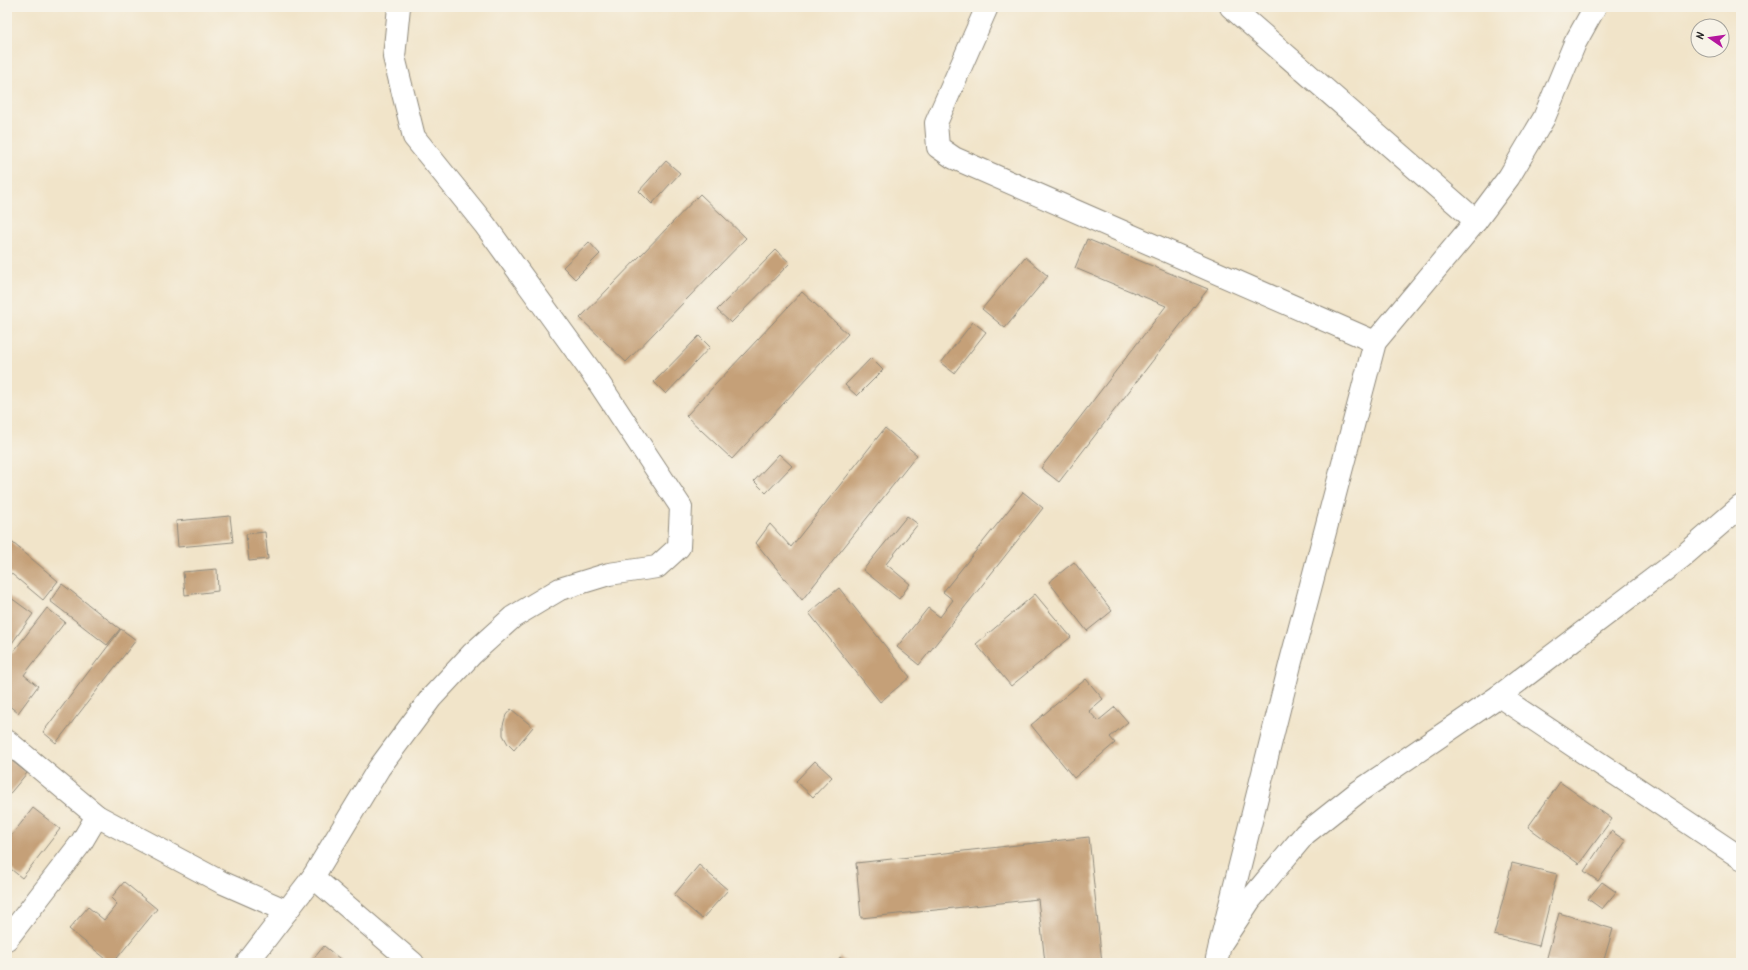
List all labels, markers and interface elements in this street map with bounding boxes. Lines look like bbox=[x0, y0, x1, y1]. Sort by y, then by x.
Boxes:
north arrow bbox=[1690, 18, 1730, 58]
text: N bbox=[1692, 31, 1711, 41]

